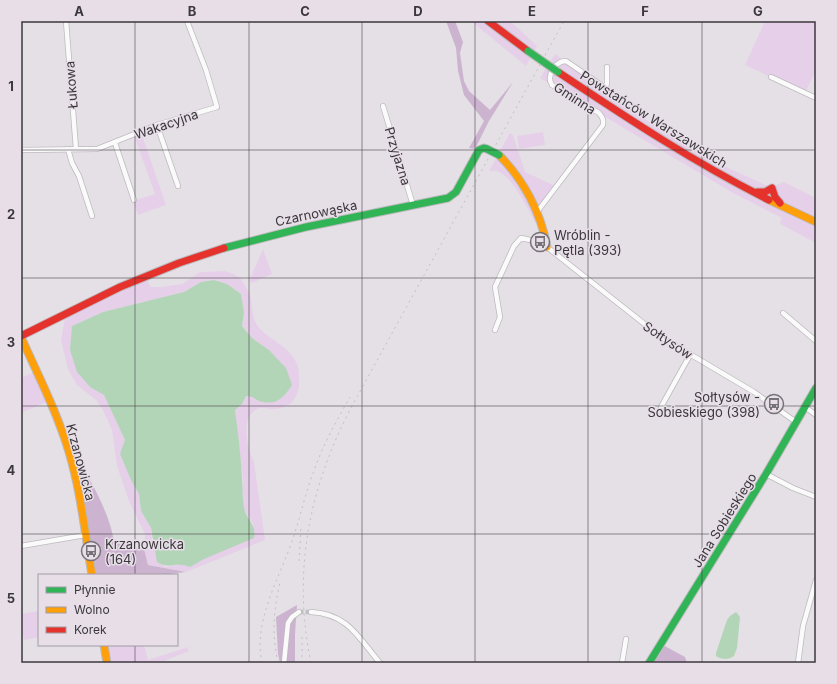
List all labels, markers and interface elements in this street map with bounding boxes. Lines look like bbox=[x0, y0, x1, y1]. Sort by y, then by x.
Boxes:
text: A bbox=[74, 3, 84, 19]
text: B bbox=[188, 3, 197, 19]
text: C bbox=[300, 3, 310, 19]
text: D bbox=[413, 3, 423, 19]
text: E bbox=[528, 3, 536, 19]
text: F bbox=[641, 3, 649, 19]
text: G bbox=[753, 3, 763, 19]
street label: Łukowa bbox=[61, 61, 81, 109]
street label: Powstańców Warszawskich bbox=[577, 67, 731, 171]
text: 1 bbox=[8, 78, 14, 94]
street label: Gminna bbox=[551, 79, 599, 117]
street label: Wakacyjna bbox=[132, 106, 200, 142]
street label: Przyjazna bbox=[382, 125, 414, 187]
street label: Czarnowąska bbox=[273, 196, 359, 230]
text: 2 bbox=[7, 206, 15, 222]
place label: Wróblin - Pętla (393) bbox=[554, 227, 622, 258]
bus stop icon: Wróblin - Pętla (393) bbox=[529, 231, 551, 253]
street label: Sołtysów bbox=[640, 318, 696, 363]
text: 3 bbox=[7, 334, 15, 350]
place label: Sołtysów - Sobieskiego (398) bbox=[647, 389, 760, 420]
bus stop icon: Sołtysów - Sobieskiego (398) bbox=[763, 393, 785, 415]
street label: Krzanowicka bbox=[63, 422, 99, 502]
text: 4 bbox=[7, 462, 16, 478]
street label: Jana Sobieskiego bbox=[688, 470, 760, 570]
place label: Krzanowicka (164) bbox=[105, 536, 184, 567]
bus stop icon: Krzanowicka (164) bbox=[80, 540, 102, 562]
legend bbox=[38, 574, 178, 646]
text: Płynnie bbox=[74, 582, 115, 597]
text: 5 bbox=[7, 590, 15, 606]
text: Wolno bbox=[74, 602, 110, 617]
text: Korek bbox=[74, 622, 107, 637]

